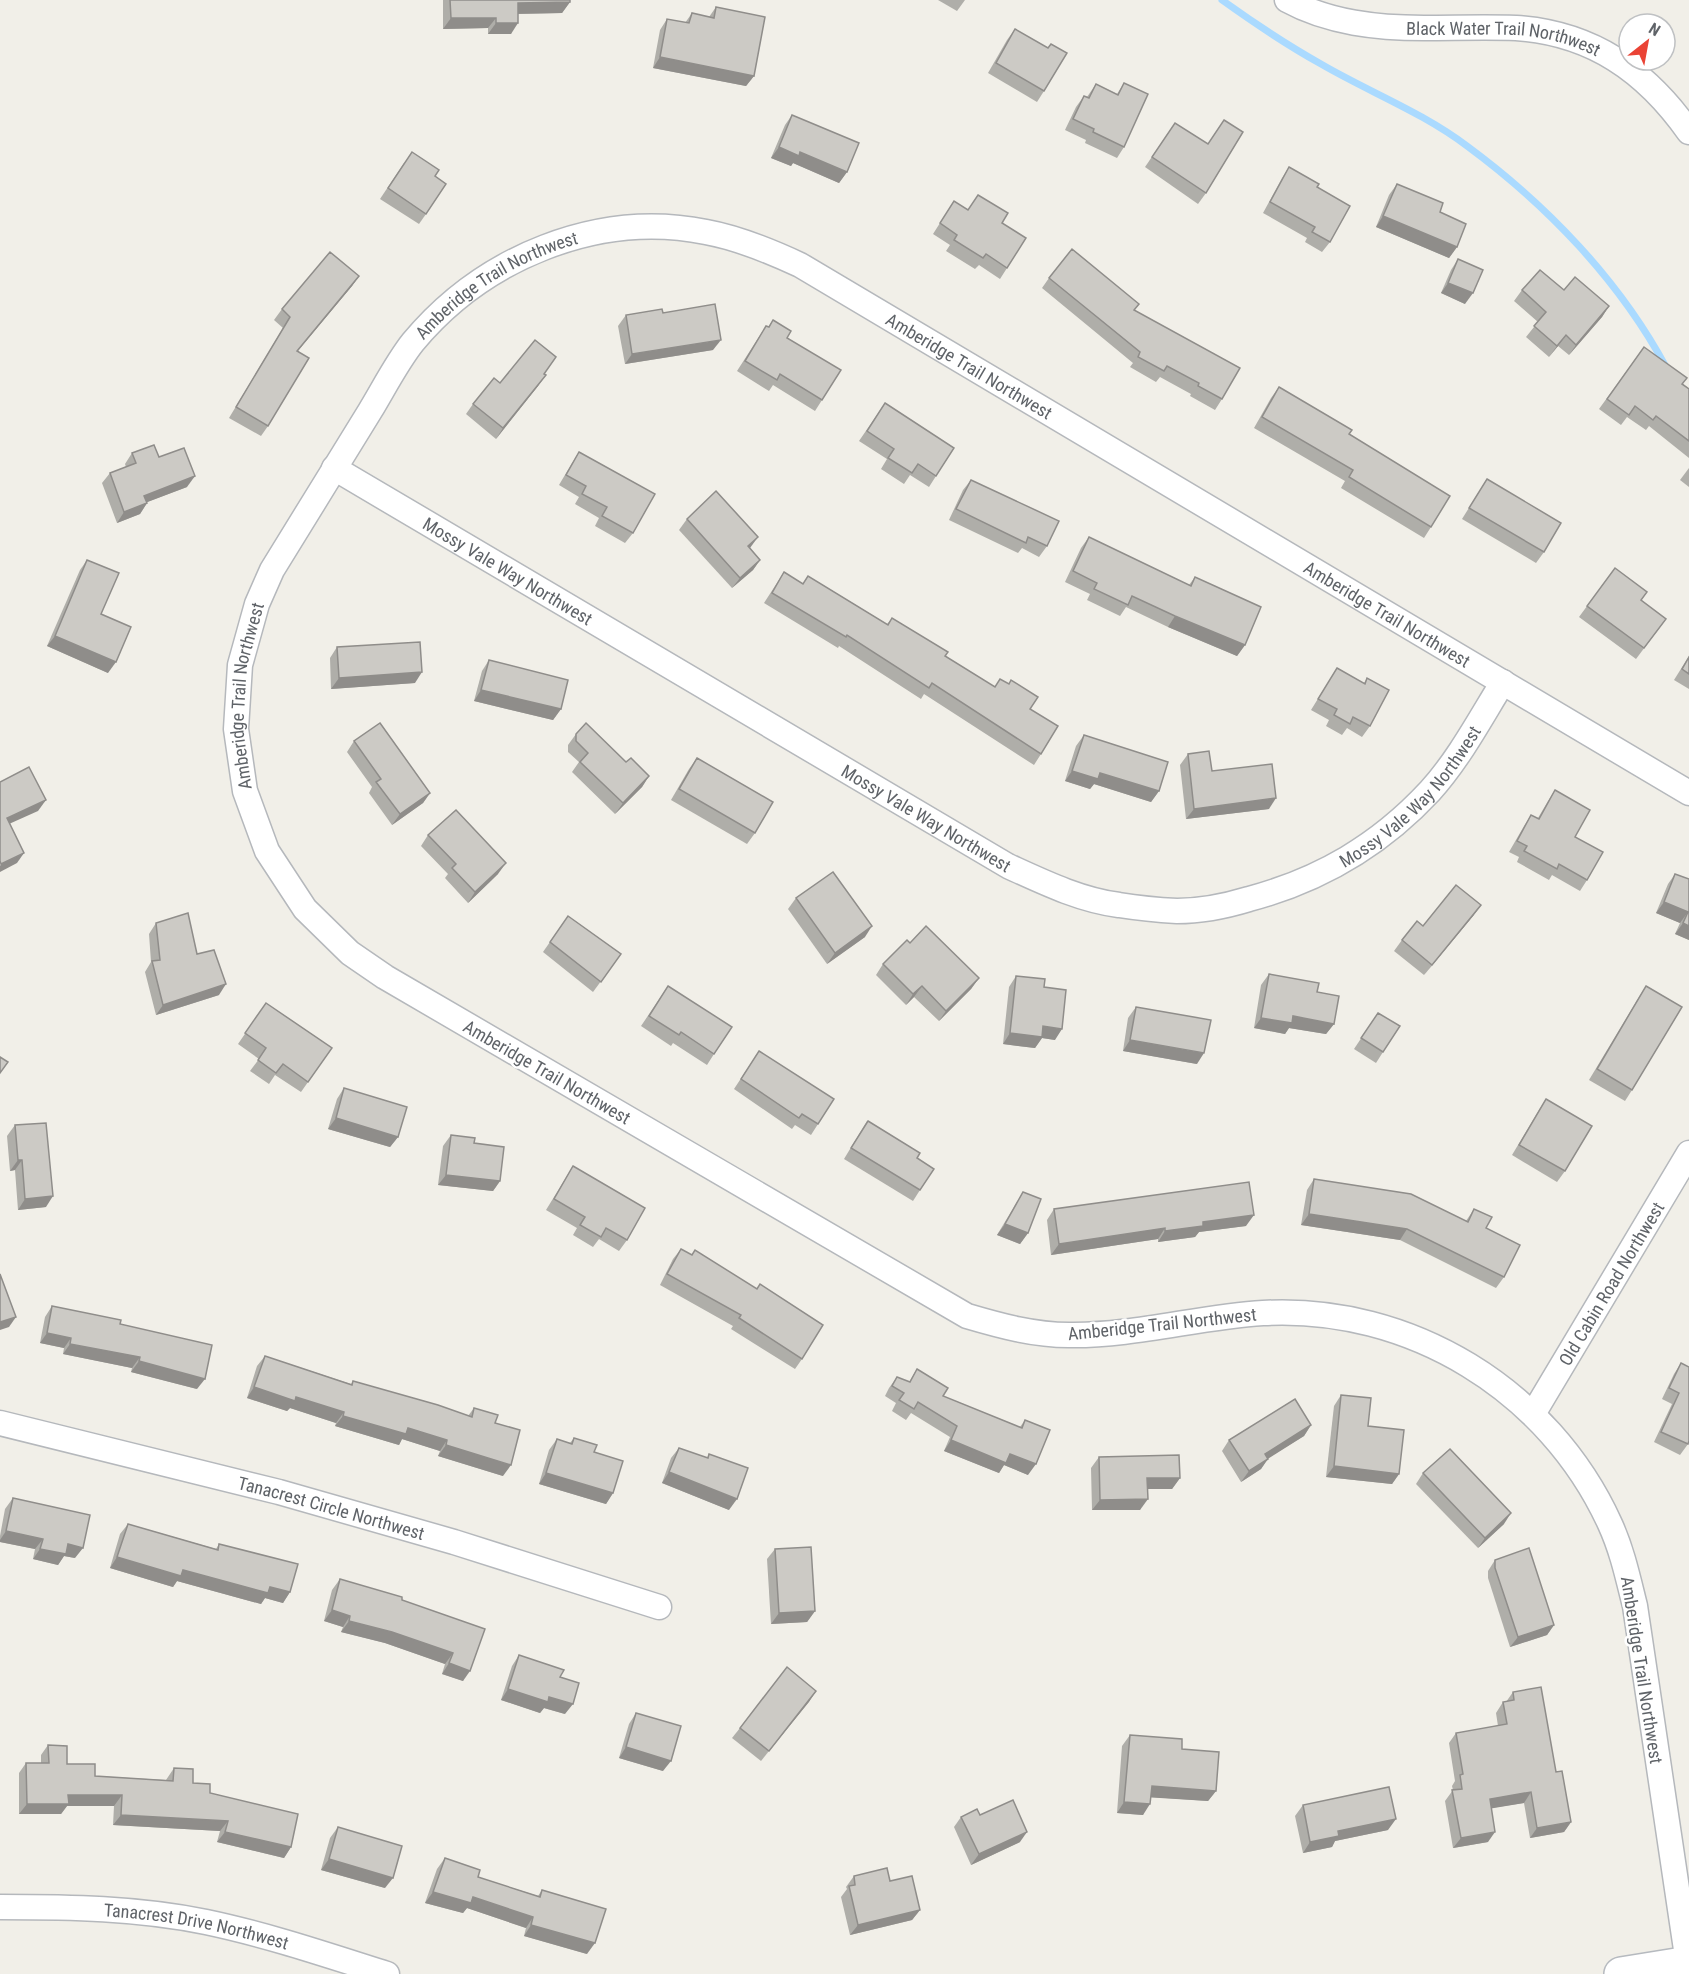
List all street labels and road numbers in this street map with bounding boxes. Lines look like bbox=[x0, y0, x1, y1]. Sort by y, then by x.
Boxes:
street label: Black Water Trail Northwest bbox=[1406, 17, 1604, 60]
street label: Amberidge Trail Northwest bbox=[411, 227, 580, 343]
street label: Amberidge Trail Northwest bbox=[883, 308, 1056, 423]
street label: Mossy Vale Way Northwest bbox=[419, 513, 596, 629]
street label: Amberidge Trail Northwest bbox=[1300, 556, 1474, 671]
street label: Amberidge Trail Northwest bbox=[225, 600, 267, 791]
street label: Mossy Vale Way Northwest bbox=[1335, 722, 1485, 871]
street label: Mossy Vale Way Northwest bbox=[838, 760, 1015, 876]
street label: Amberidge Trail Northwest bbox=[460, 1016, 634, 1128]
street label: Old Cabin Road Northwest bbox=[1554, 1198, 1668, 1369]
street label: Amberidge Trail Northwest bbox=[1067, 1304, 1257, 1344]
street label: Tanacrest Circle Northwest bbox=[236, 1472, 427, 1544]
street label: Amberidge Trail Northwest bbox=[1617, 1575, 1667, 1765]
street label: Tanacrest Drive Northwest bbox=[103, 1899, 291, 1953]

